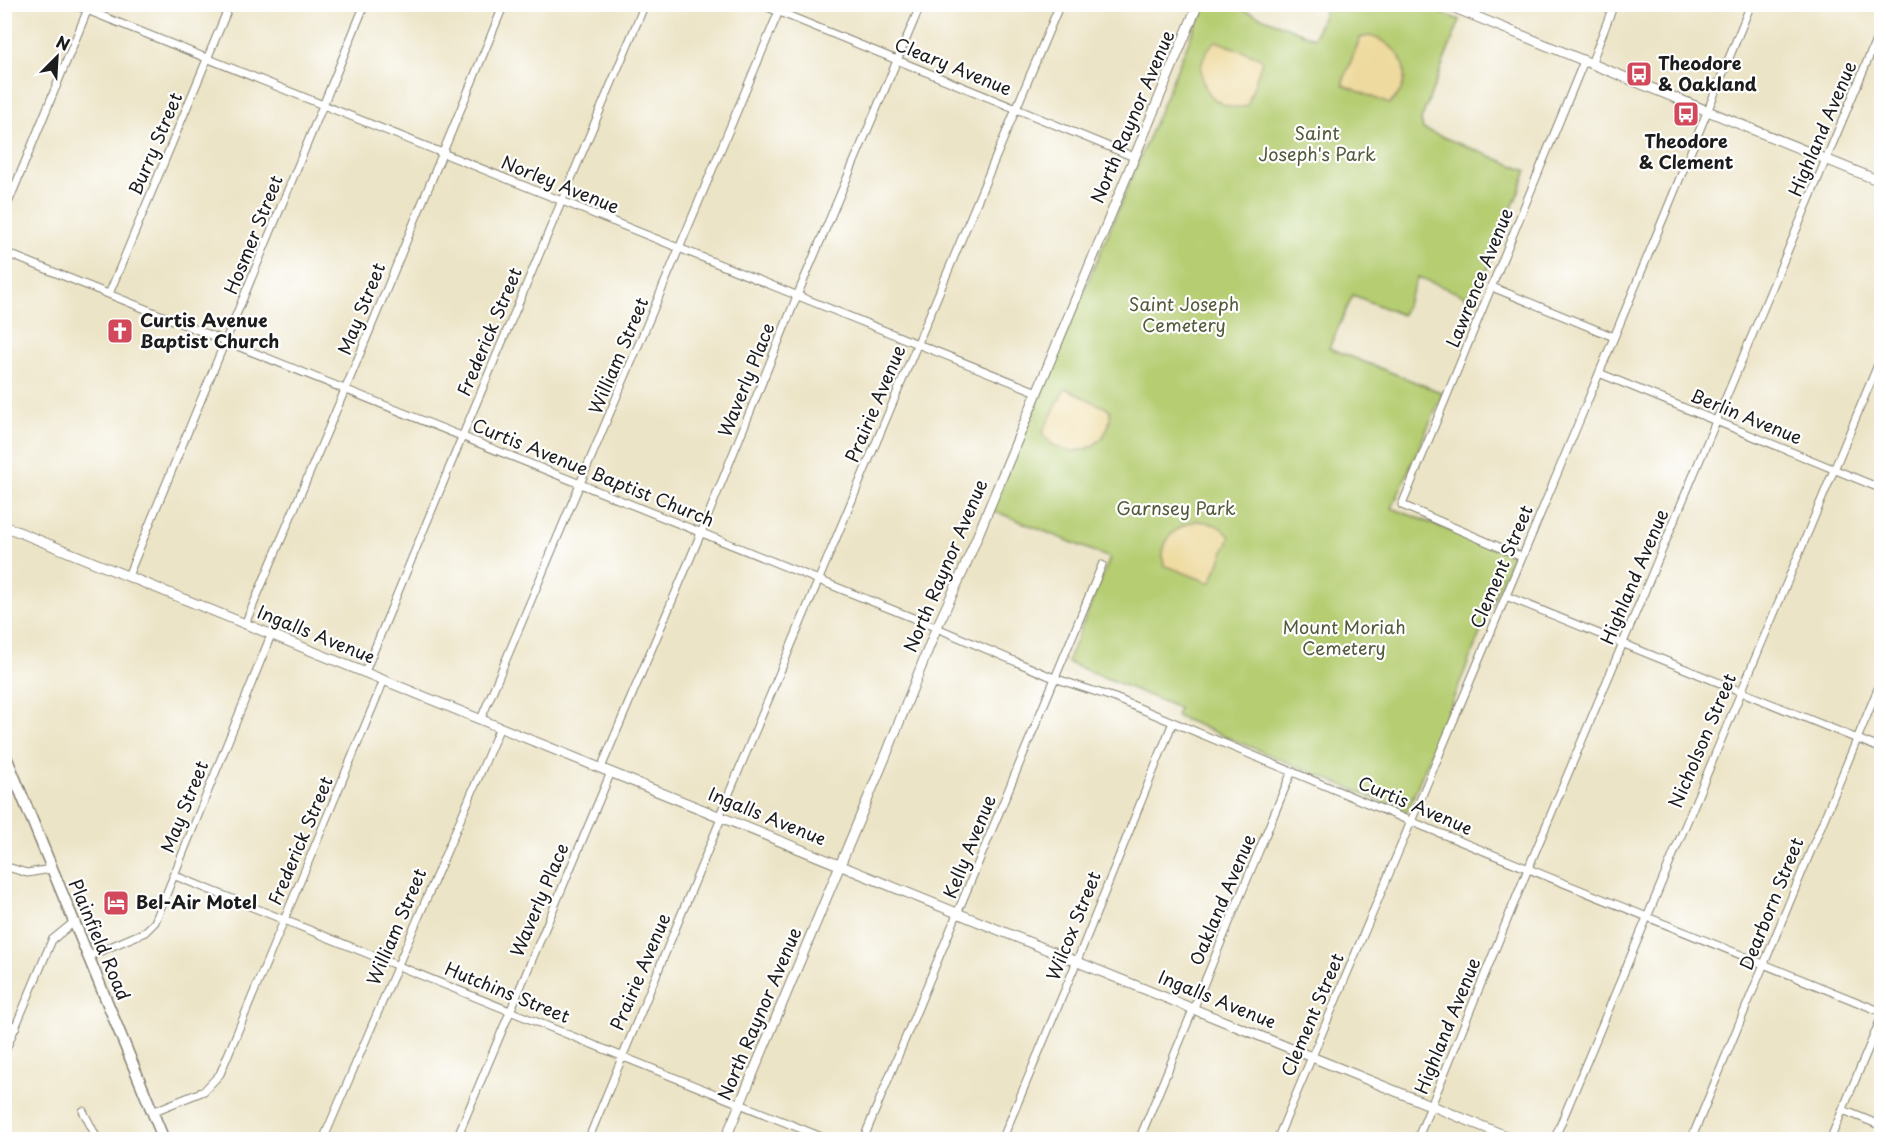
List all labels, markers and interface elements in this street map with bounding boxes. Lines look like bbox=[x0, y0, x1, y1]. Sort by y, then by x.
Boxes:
street label: North Raynor Avenue bbox=[1083, 25, 1180, 207]
north arrow bbox=[27, 27, 87, 87]
text: N bbox=[53, 29, 74, 56]
street label: Cleary Avenue bbox=[891, 30, 1016, 101]
place label: Theodore & Oakland bbox=[1658, 49, 1757, 97]
street label: Highland Avenue bbox=[1781, 56, 1862, 200]
bus stop icon: Theodore & Oakland bbox=[1624, 59, 1654, 89]
street label: Burry Street bbox=[121, 88, 188, 199]
bus stop icon: Theodore & Clement bbox=[1671, 99, 1701, 129]
park label: Saint Joseph's Park bbox=[1258, 119, 1376, 167]
place label: Theodore & Clement bbox=[1639, 127, 1734, 175]
street label: Norley Avenue bbox=[497, 148, 624, 220]
street label: Hosmer Street bbox=[216, 171, 289, 298]
street label: Lawrence Avenue bbox=[1438, 203, 1519, 351]
street label: May Street bbox=[330, 258, 391, 358]
street label: Frederick Street bbox=[449, 263, 528, 400]
park label: Saint Joseph Cemetery bbox=[1129, 290, 1239, 338]
street label: William Street bbox=[581, 293, 654, 418]
place label: Curtis Avenue Baptist Church bbox=[140, 306, 279, 354]
church icon: Curtis Avenue Baptist Church bbox=[105, 316, 135, 346]
street label: Waverly Place bbox=[710, 318, 781, 441]
street label: Prairie Avenue bbox=[838, 340, 912, 466]
street label: Berlin Avenue bbox=[1687, 381, 1807, 450]
street label: Curtis Avenue Baptist Church bbox=[468, 411, 719, 533]
street label: North Raynor Avenue bbox=[896, 474, 993, 656]
park label: Garnsey Park bbox=[1116, 494, 1236, 521]
street label: Clement Street bbox=[1462, 500, 1539, 632]
street label: Highland Avenue bbox=[1593, 504, 1674, 648]
street label: Ingalls Avenue bbox=[254, 598, 380, 670]
park label: Mount Moriah Cemetery bbox=[1282, 613, 1406, 661]
street label: Nicholson Street bbox=[1661, 669, 1742, 812]
street label: May Street bbox=[153, 756, 214, 856]
street label: Curtis Avenue bbox=[1354, 768, 1477, 841]
street label: Frederick Street bbox=[260, 772, 339, 909]
street label: Ingalls Avenue bbox=[705, 780, 831, 852]
street label: Kelly Avenue bbox=[936, 790, 1002, 902]
street label: Oakland Avenue bbox=[1182, 829, 1262, 969]
street label: Dearborn Street bbox=[1732, 833, 1809, 974]
street label: Waverly Place bbox=[503, 839, 575, 960]
street label: William Street bbox=[359, 864, 432, 989]
street label: Wilcox Street bbox=[1038, 867, 1107, 984]
street label: Plainfield Road bbox=[63, 875, 138, 1004]
hotel icon: Bel-Air Motel bbox=[101, 888, 131, 918]
place label: Bel-Air Motel bbox=[136, 888, 257, 915]
street label: Prairie Avenue bbox=[603, 908, 677, 1034]
street label: North Raynor Avenue bbox=[710, 922, 807, 1104]
street label: Clement Street bbox=[1273, 948, 1350, 1080]
street label: Highland Avenue bbox=[1407, 953, 1486, 1098]
street label: Hutchins Street bbox=[441, 954, 574, 1029]
street label: Ingalls Avenue bbox=[1155, 963, 1281, 1035]

